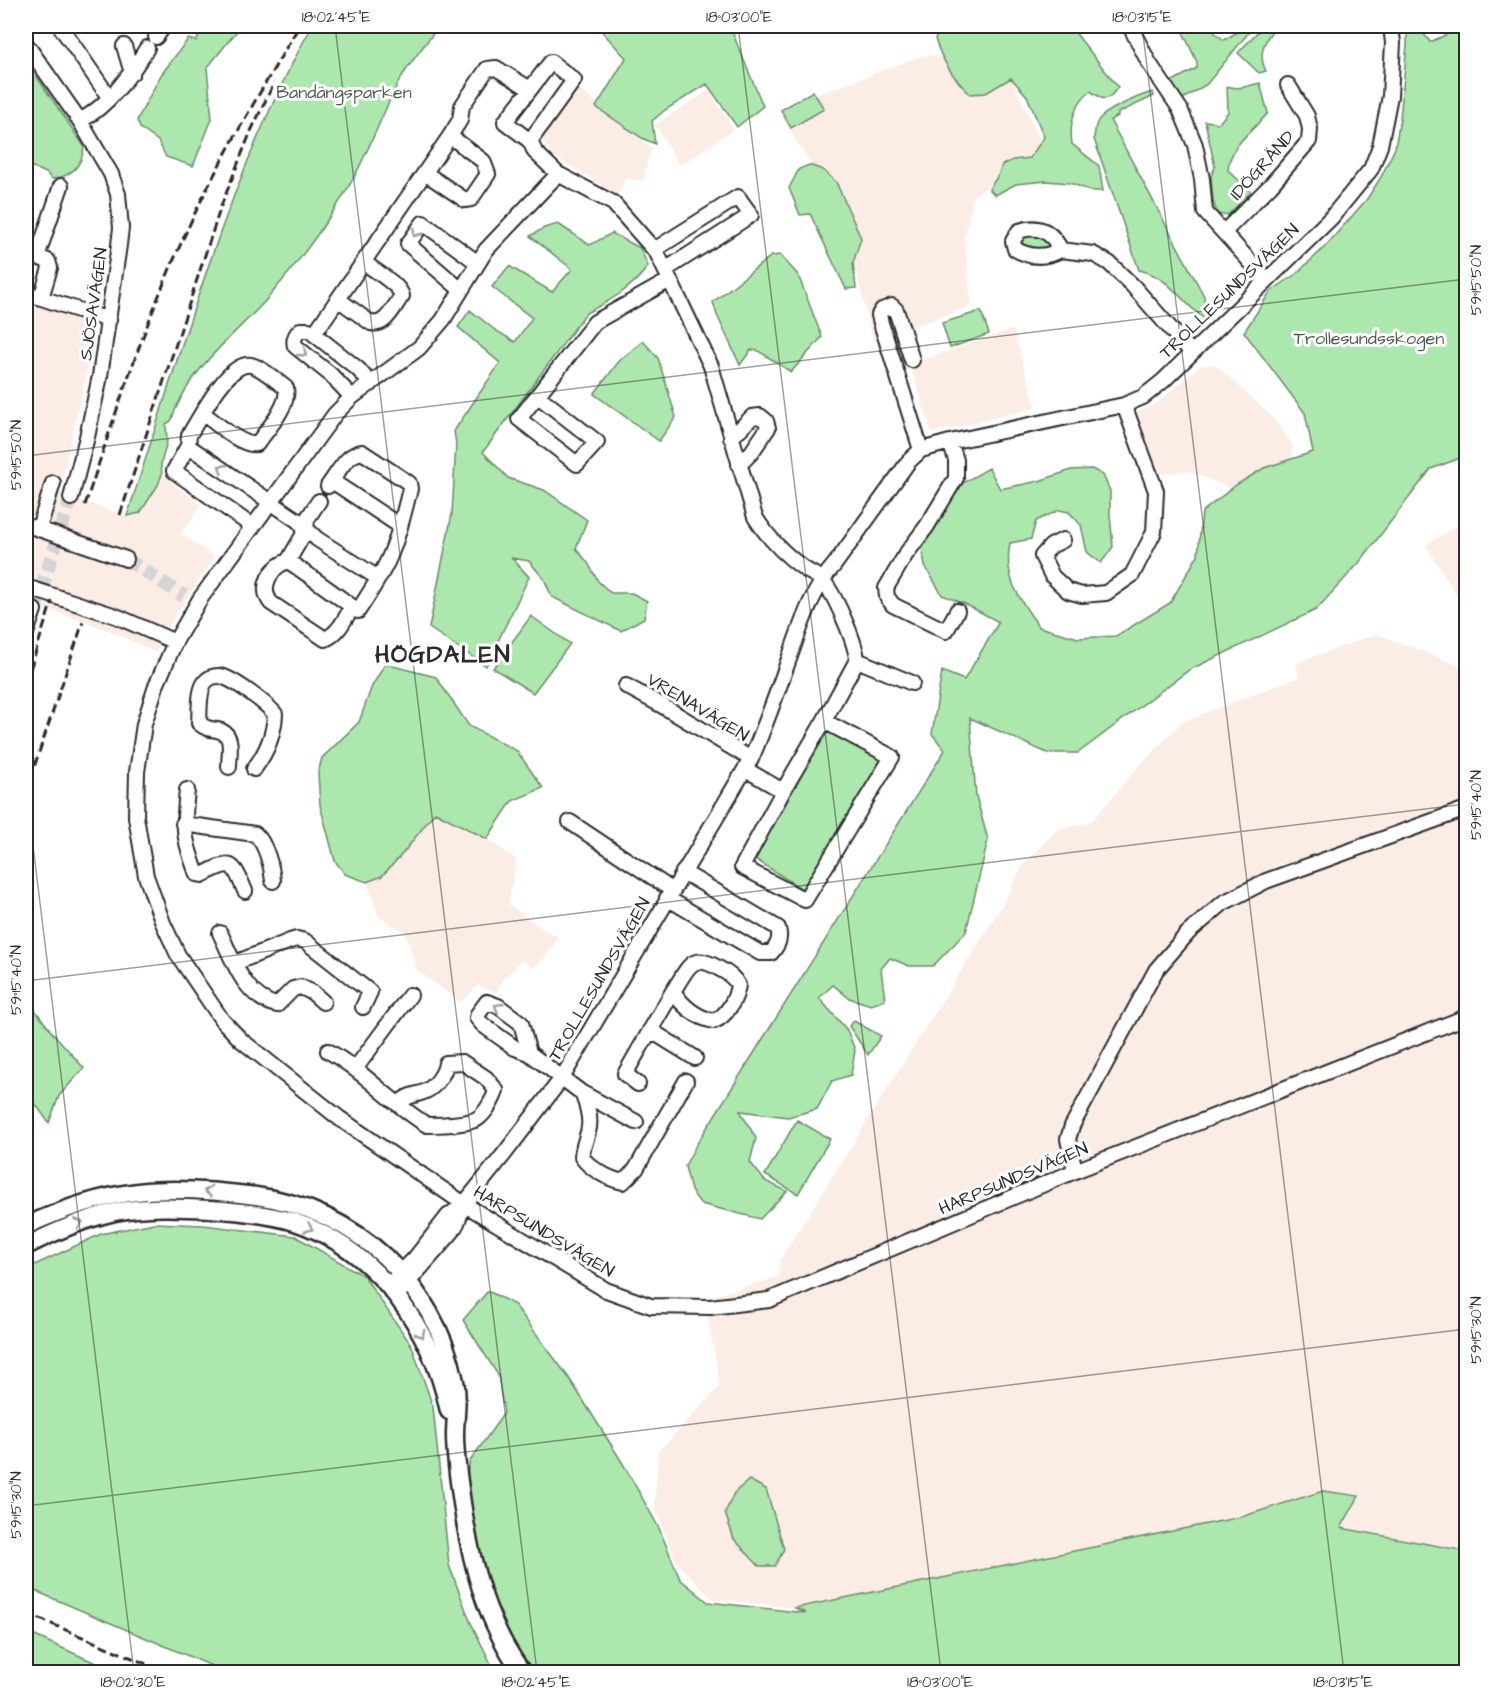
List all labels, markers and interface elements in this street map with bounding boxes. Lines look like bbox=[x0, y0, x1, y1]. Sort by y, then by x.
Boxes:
text: 18°02'45"E bbox=[302, 7, 370, 28]
text: 18°03'00"E bbox=[706, 7, 772, 28]
text: 18°03'15"E bbox=[1112, 7, 1172, 28]
park label: Bandängsparken bbox=[276, 80, 412, 106]
street label: IDÖGRÄND bbox=[1224, 125, 1301, 206]
street label: TROLLESUNDSVÄGEN bbox=[1154, 218, 1305, 365]
one-way arrow bbox=[413, 226, 424, 237]
text: 59°15'50"N bbox=[1466, 245, 1487, 315]
street label: SJÖSAVÄGEN bbox=[73, 246, 114, 362]
park label: Trollesundsskogen bbox=[1294, 326, 1444, 352]
one-way arrow bbox=[296, 346, 307, 357]
text: 59°15'50"N bbox=[6, 420, 27, 490]
one-way arrow bbox=[217, 465, 228, 476]
district label: HÖGDALEN bbox=[375, 638, 511, 672]
street label: VRENAVÄGEN bbox=[642, 667, 753, 748]
text: 59°15'40"N bbox=[1466, 770, 1487, 840]
street label: TROLLESUNDSVÄGEN bbox=[542, 893, 657, 1066]
text: 59°15'40"N bbox=[6, 945, 27, 1015]
one-way arrow bbox=[494, 1003, 504, 1015]
street label: HARPSUNDSVÄGEN bbox=[935, 1136, 1092, 1221]
street label: HARPSUNDSVÄGEN bbox=[469, 1179, 619, 1283]
one-way arrow bbox=[204, 1185, 213, 1198]
one-way arrow bbox=[73, 1217, 84, 1230]
one-way arrow bbox=[302, 1221, 313, 1233]
text: 59°15'30"N bbox=[1466, 1296, 1487, 1364]
one-way arrow bbox=[414, 1328, 425, 1339]
text: 59°15'30"N bbox=[6, 1471, 27, 1539]
text: 18°02'30"E bbox=[101, 1672, 166, 1693]
text: 18°02'45"E bbox=[502, 1672, 570, 1693]
text: 18°03'00"E bbox=[907, 1672, 973, 1693]
text: 18°03'15"E bbox=[1313, 1672, 1373, 1693]

